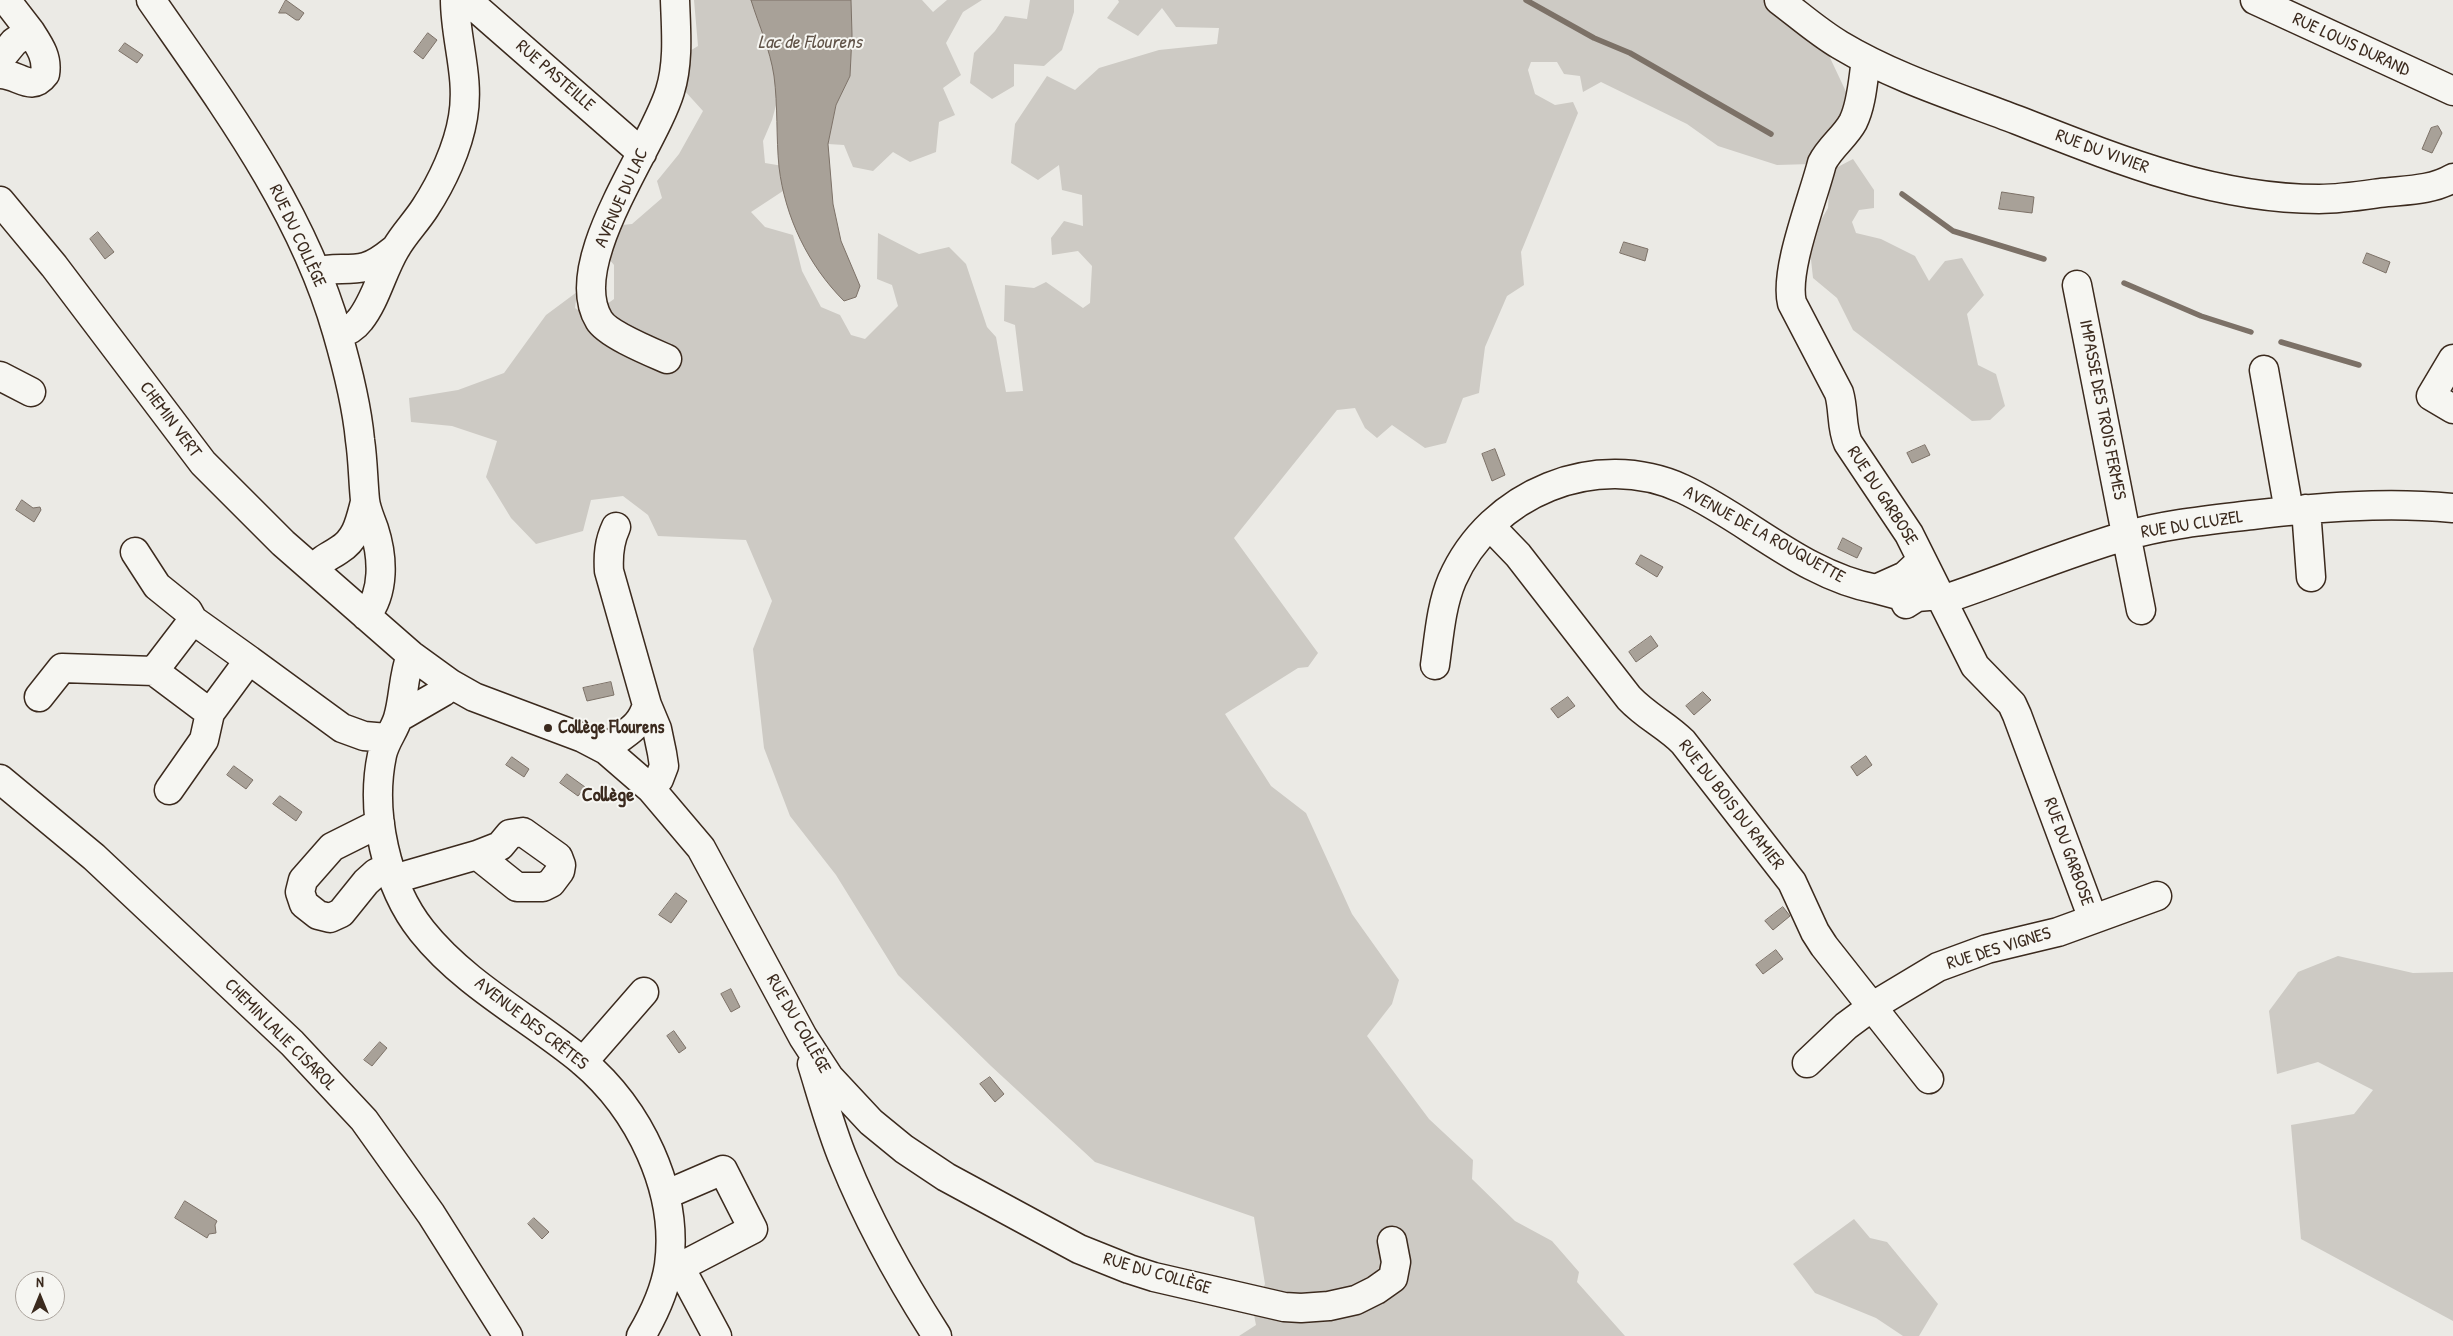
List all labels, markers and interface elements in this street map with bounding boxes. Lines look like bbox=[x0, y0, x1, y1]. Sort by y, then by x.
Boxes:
street label: RUE LOUIS DURAND bbox=[2289, 8, 2413, 82]
water label: Lac de Flourens bbox=[758, 32, 862, 54]
street label: RUE PASTEILLE bbox=[511, 36, 599, 116]
street label: RUE DU VIVIER bbox=[2052, 125, 2152, 179]
street label: AVENUE DU LAC bbox=[591, 145, 653, 251]
street label: RUE DU COLLÈGE bbox=[264, 181, 330, 291]
street label: IMPASSE DES TROIS FERMES bbox=[2074, 318, 2130, 502]
street label: CHEMIN VERT bbox=[134, 378, 206, 462]
street label: RUE DU GARBOSE bbox=[1842, 442, 1922, 550]
street label: AVENUE DE LA ROUQUETTE bbox=[1680, 482, 1848, 588]
street label: RUE DU CLUZEL bbox=[2139, 506, 2245, 544]
place label: Collège Flourens bbox=[558, 717, 665, 739]
marker: Collège Flourens bbox=[542, 722, 554, 734]
street label: RUE DU BOIS DU RAMIER bbox=[1674, 736, 1788, 874]
district label: Collège bbox=[582, 784, 634, 808]
street label: RUE DU GARBOSE bbox=[2038, 795, 2098, 909]
street label: RUE DES VIGNES bbox=[1944, 923, 2054, 975]
street label: RUE DU COLLÈGE bbox=[761, 971, 835, 1077]
street label: AVENUE DES CRÊTES bbox=[470, 973, 592, 1075]
street label: CHEMIN LALIE CISAROL bbox=[220, 975, 340, 1095]
street label: RUE DU COLLÈGE bbox=[1101, 1248, 1213, 1300]
north arrow bbox=[15, 1271, 65, 1321]
text: N bbox=[36, 1272, 44, 1291]

